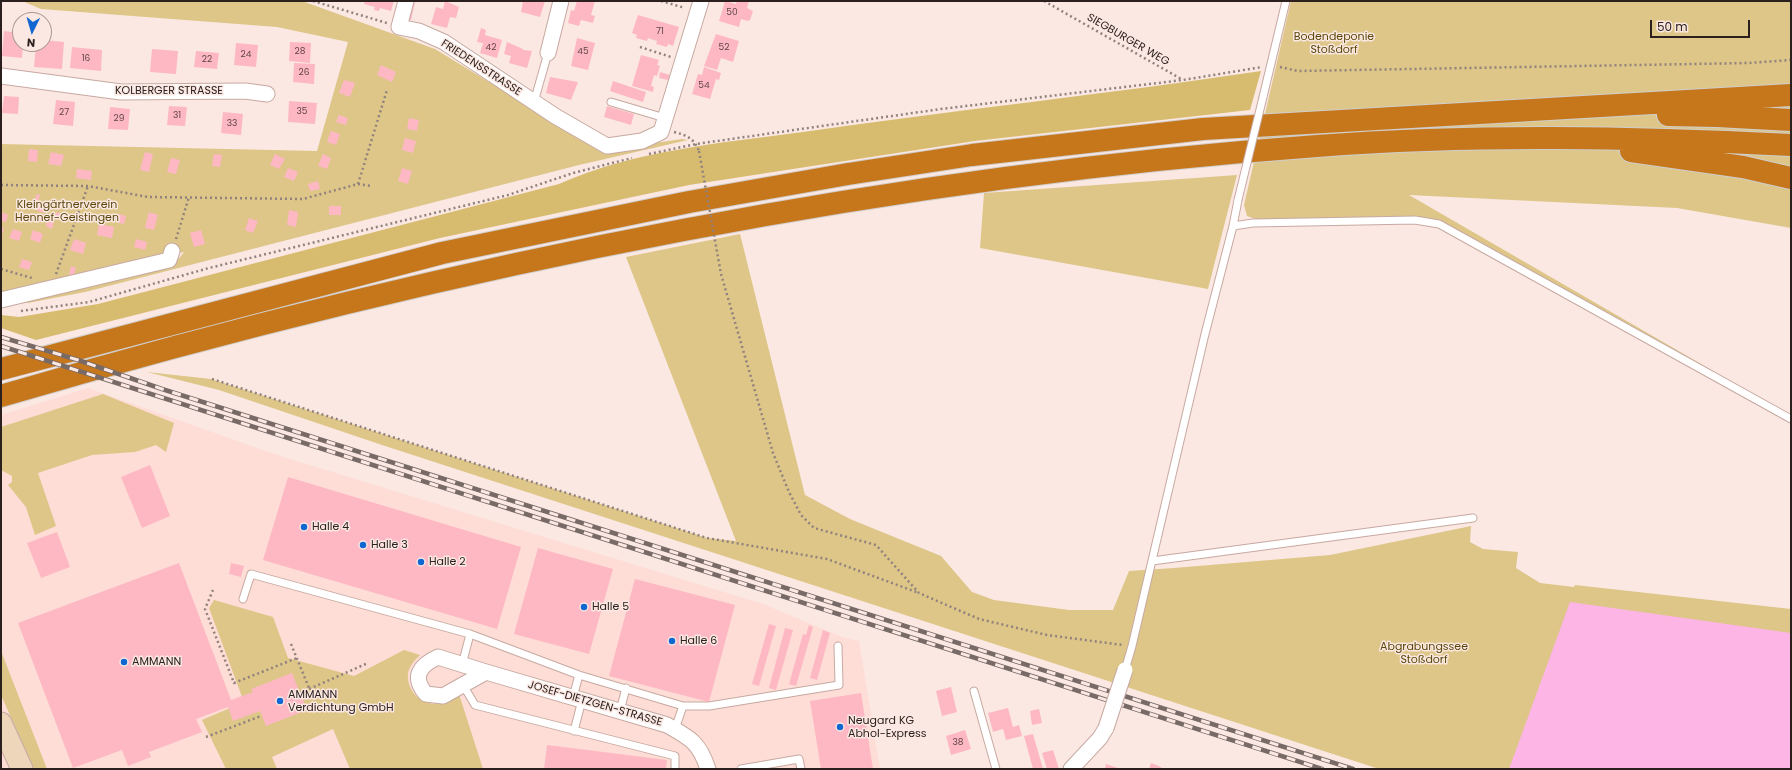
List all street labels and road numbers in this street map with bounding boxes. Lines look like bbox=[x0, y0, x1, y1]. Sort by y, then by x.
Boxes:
street label: SIEGBURGER WEG bbox=[1084, 11, 1172, 69]
street label: FRIEDENSSTRASSE bbox=[438, 37, 524, 99]
street label: KOLBERGER STRASSE bbox=[115, 84, 223, 98]
street label: JOSEF-DIETZGEN-STRASSE bbox=[526, 678, 664, 730]

